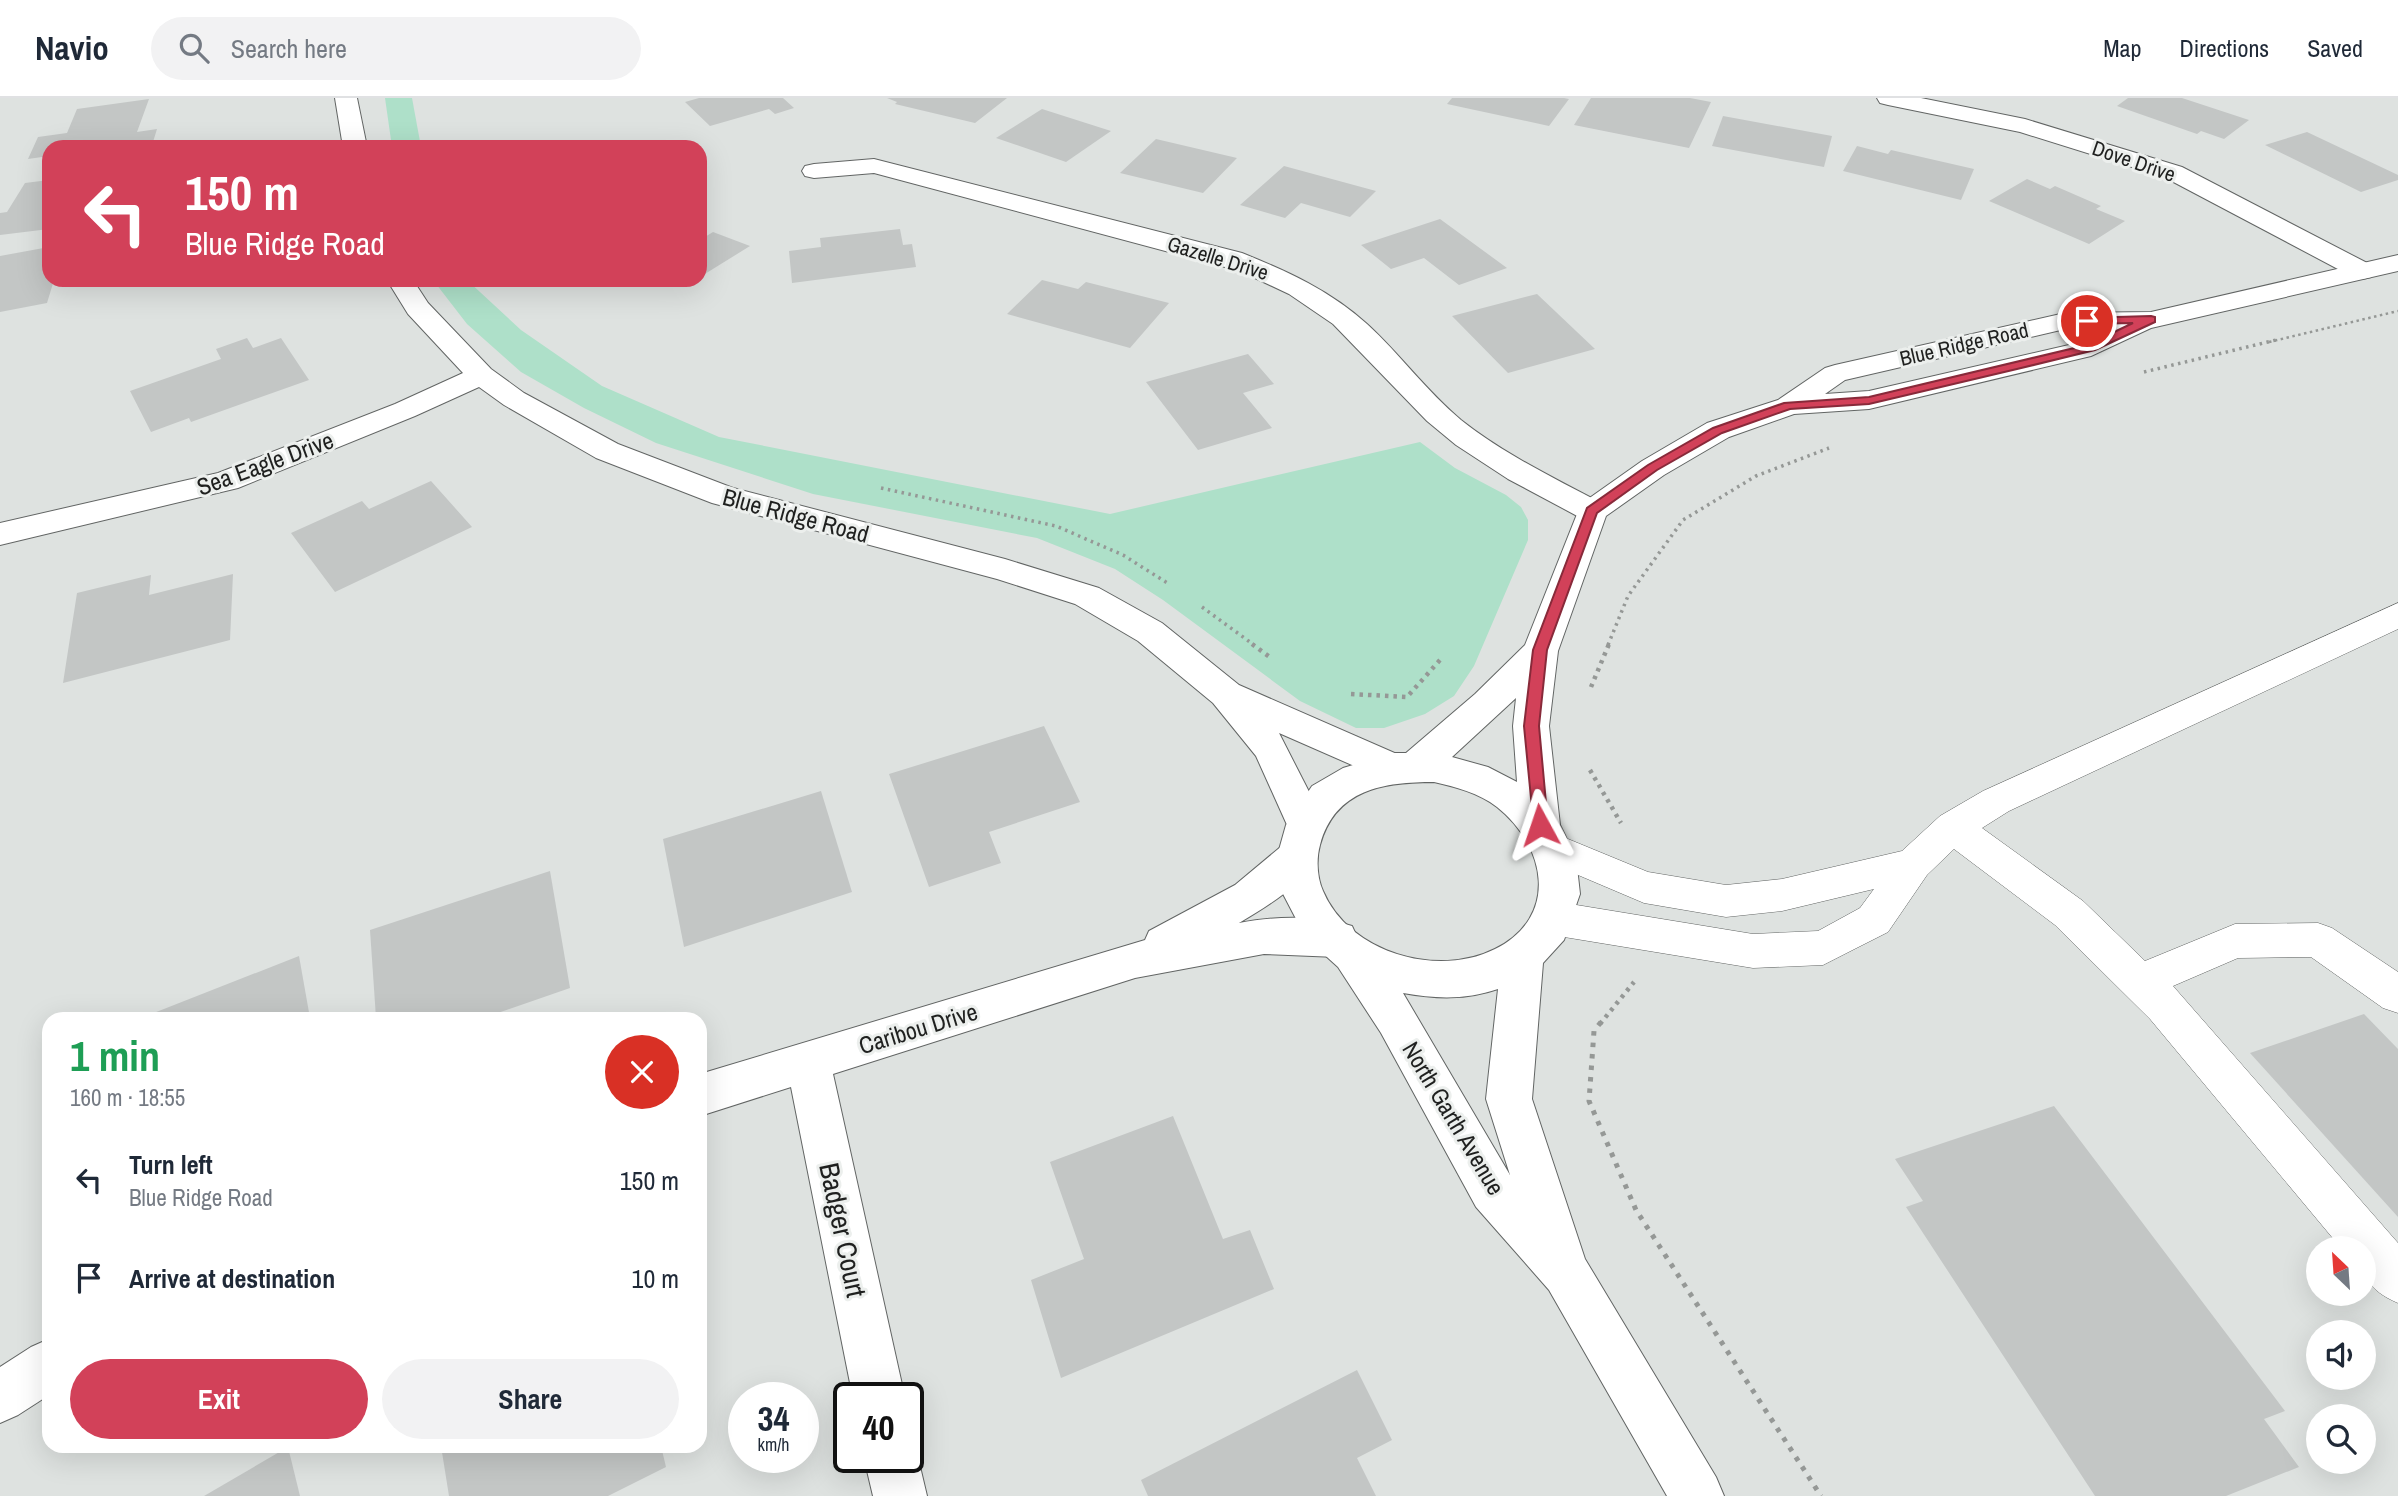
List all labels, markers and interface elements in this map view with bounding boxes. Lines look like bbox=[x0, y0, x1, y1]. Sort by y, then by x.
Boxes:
search box bbox=[151, 17, 641, 80]
text: Navio bbox=[35, 26, 109, 70]
icon: search bbox=[175, 29, 213, 67]
text: Search here bbox=[231, 31, 347, 66]
text: Map bbox=[2103, 32, 2141, 64]
text: Directions bbox=[2179, 32, 2269, 64]
text: Saved bbox=[2307, 32, 2363, 64]
street label: Dove Drive bbox=[2089, 133, 2179, 189]
text: 150 m bbox=[185, 159, 299, 225]
icon: left bbox=[70, 168, 161, 259]
text: Blue Ridge Road bbox=[185, 222, 385, 265]
street label: Gazelle Drive bbox=[1164, 229, 1272, 287]
pin bbox=[2057, 291, 2117, 351]
icon: arrive bbox=[2068, 302, 2106, 340]
street label: Blue Ridge Road bbox=[1897, 315, 2031, 373]
street label: Sea Eagle Drive bbox=[192, 423, 338, 503]
street label: Blue Ridge Road bbox=[719, 480, 873, 550]
position arrow bbox=[1503, 788, 1577, 862]
street label: Caribou Drive bbox=[855, 995, 981, 1061]
text: 1 min bbox=[70, 1028, 160, 1084]
button: close bbox=[605, 1035, 679, 1109]
street label: North Garth Avenue bbox=[1396, 1035, 1512, 1201]
text: 160 m · 18:55 bbox=[70, 1082, 185, 1113]
text: Turn left bbox=[129, 1147, 213, 1182]
street label: Badger Court bbox=[810, 1159, 876, 1301]
icon: left bbox=[70, 1161, 108, 1199]
text: 150 m bbox=[620, 1163, 679, 1198]
text: Blue Ridge Road bbox=[129, 1182, 273, 1213]
north arrow bbox=[2306, 1236, 2376, 1306]
map controls bbox=[2306, 1236, 2376, 1474]
icon: arrive bbox=[70, 1259, 108, 1297]
text: Arrive at destination bbox=[129, 1261, 335, 1296]
text: 10 m bbox=[632, 1261, 679, 1296]
button: sound bbox=[2306, 1320, 2376, 1390]
button: Exit bbox=[70, 1359, 368, 1439]
button: Share bbox=[382, 1359, 679, 1439]
speed limit sign: 40 bbox=[833, 1382, 924, 1473]
text: 34 bbox=[758, 1395, 789, 1442]
button: search bbox=[2306, 1404, 2376, 1474]
text: km/h bbox=[758, 1432, 790, 1457]

